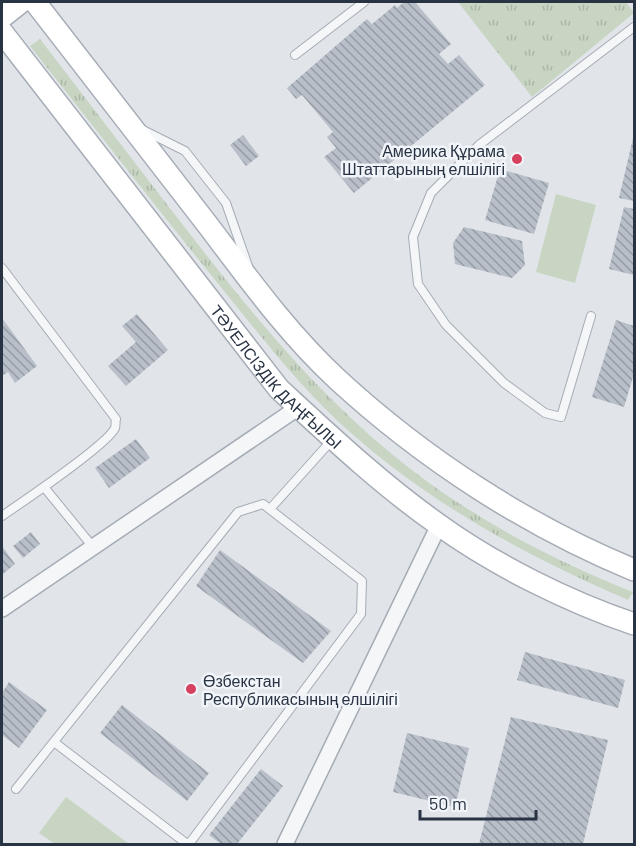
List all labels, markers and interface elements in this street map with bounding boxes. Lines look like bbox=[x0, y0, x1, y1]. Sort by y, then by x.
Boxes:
place label: Америка Құрама Штаттарының елшілігі bbox=[342, 141, 505, 178]
marker: Америка Құрама Штаттарының елшілігі bbox=[510, 152, 524, 166]
street label: ТӘУЕЛСІЗДІК ДАҢҒЫЛЫ bbox=[207, 301, 346, 452]
place label: Өзбекстан Республикасының елшілігі bbox=[203, 671, 398, 708]
marker: Өзбекстан Республикасының елшілігі bbox=[184, 682, 198, 696]
scale bar bbox=[420, 783, 536, 821]
text: 50 m bbox=[429, 792, 467, 814]

